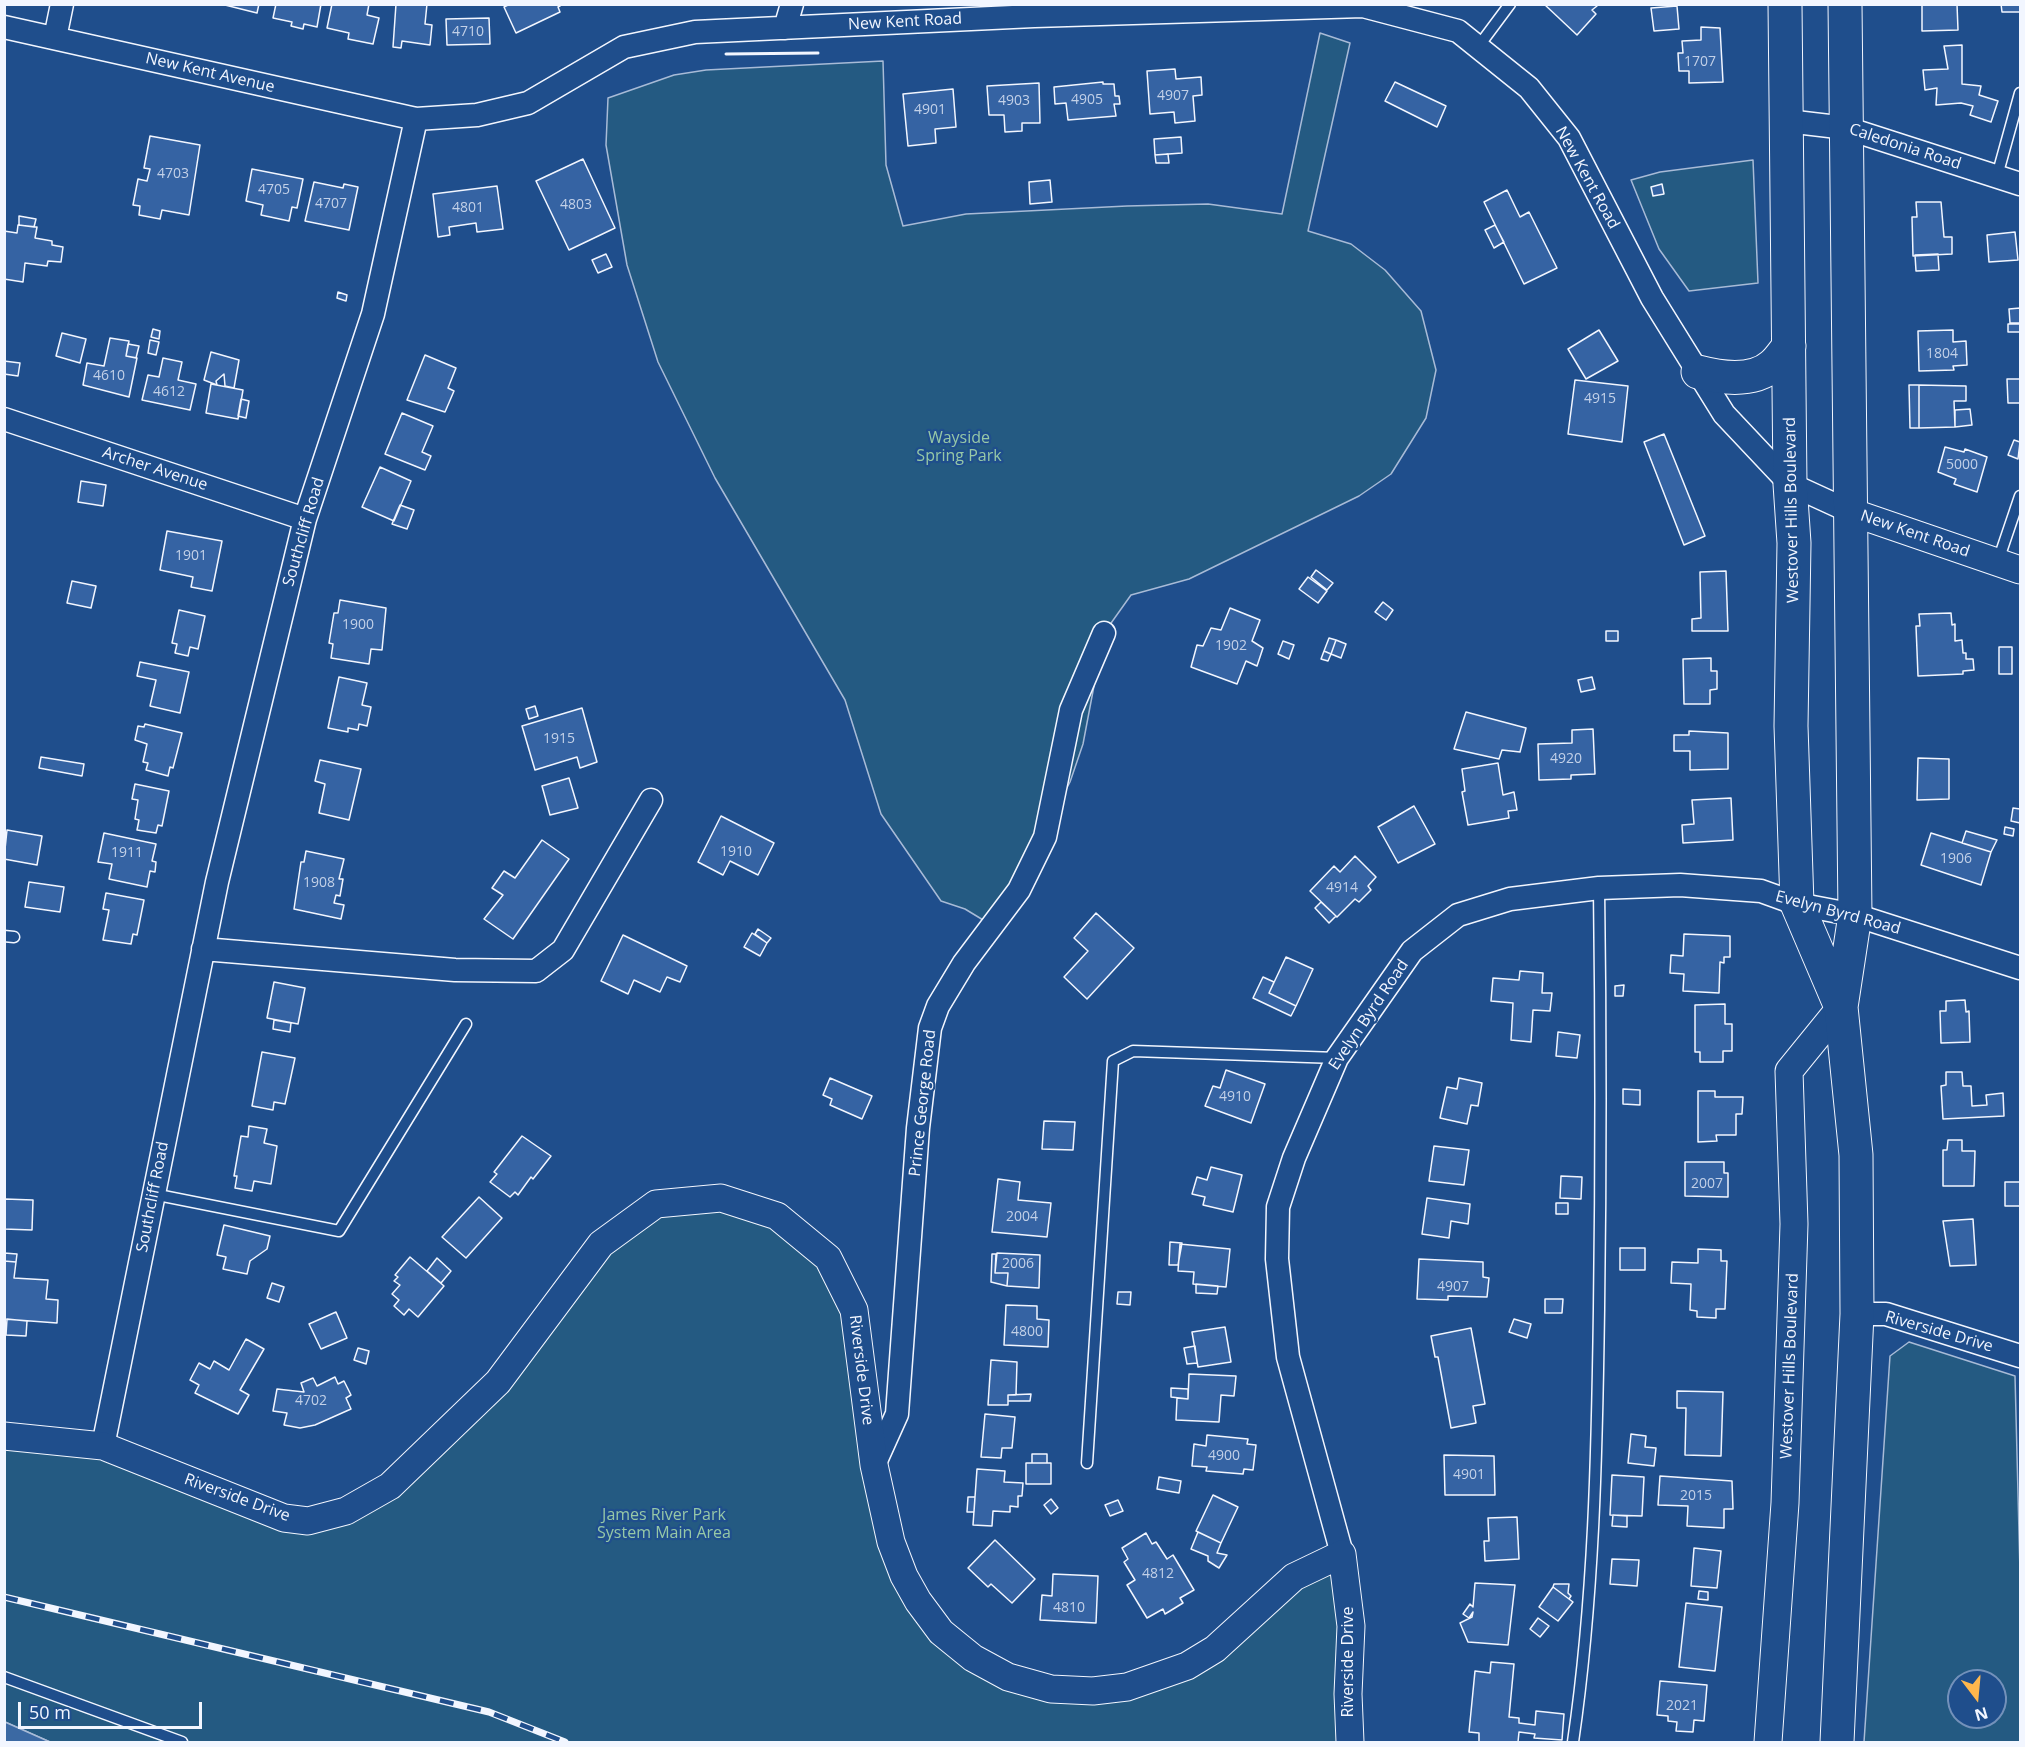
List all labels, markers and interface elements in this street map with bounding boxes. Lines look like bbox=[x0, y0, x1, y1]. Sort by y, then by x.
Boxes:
street label: New Kent Road bbox=[847, 9, 963, 35]
house number: 4710 bbox=[452, 24, 484, 40]
street label: New Kent Avenue bbox=[144, 49, 276, 97]
house number: 1707 bbox=[1684, 54, 1716, 70]
house number: 4907 bbox=[1157, 88, 1189, 104]
house number: 4905 bbox=[1071, 92, 1103, 108]
house number: 4903 bbox=[998, 93, 1030, 109]
house number: 4901 bbox=[914, 102, 946, 118]
street label: Caledonia Road bbox=[1847, 120, 1963, 174]
street label: New Kent Road bbox=[1551, 123, 1623, 233]
house number: 4703 bbox=[157, 166, 189, 182]
house number: 4705 bbox=[258, 182, 290, 198]
house number: 4707 bbox=[315, 196, 347, 212]
house number: 4803 bbox=[560, 197, 592, 213]
house number: 4801 bbox=[452, 200, 484, 216]
house number: 1804 bbox=[1926, 346, 1958, 362]
house number: 4610 bbox=[93, 368, 125, 384]
house number: 4612 bbox=[153, 384, 185, 400]
house number: 4915 bbox=[1584, 391, 1616, 407]
street label: Westover Hills Boulevard bbox=[1781, 417, 1803, 603]
park label: Wayside Spring Park bbox=[916, 428, 1002, 466]
street label: Archer Avenue bbox=[100, 443, 210, 495]
house number: 5000 bbox=[1946, 457, 1978, 473]
street label: Southcliff Road bbox=[279, 475, 329, 589]
street label: New Kent Road bbox=[1858, 506, 1972, 562]
house number: 1901 bbox=[175, 548, 207, 564]
house number: 1900 bbox=[342, 617, 374, 633]
house number: 1902 bbox=[1215, 638, 1247, 654]
house number: 1915 bbox=[543, 731, 575, 747]
house number: 4920 bbox=[1550, 751, 1582, 767]
house number: 1910 bbox=[720, 844, 752, 860]
house number: 1911 bbox=[111, 845, 143, 861]
house number: 1906 bbox=[1940, 851, 1972, 867]
house number: 1908 bbox=[303, 875, 335, 891]
house number: 4914 bbox=[1326, 880, 1358, 896]
street label: Evelyn Byrd Road bbox=[1773, 887, 1903, 939]
street label: Evelyn Byrd Road bbox=[1325, 956, 1413, 1074]
street label: Prince George Road bbox=[906, 1029, 940, 1177]
house number: 4910 bbox=[1219, 1089, 1251, 1105]
street label: Southcliff Road bbox=[133, 1140, 173, 1254]
house number: 2007 bbox=[1691, 1176, 1723, 1192]
house number: 2004 bbox=[1006, 1209, 1038, 1225]
house number: 2006 bbox=[1002, 1256, 1034, 1272]
street label: Westover Hills Boulevard bbox=[1777, 1273, 1803, 1459]
house number: 4907 bbox=[1437, 1279, 1469, 1295]
street label: Riverside Drive bbox=[1883, 1307, 1995, 1357]
street label: Riverside Drive bbox=[845, 1314, 877, 1426]
house number: 4800 bbox=[1011, 1324, 1043, 1340]
house number: 4702 bbox=[295, 1393, 327, 1409]
house number: 4900 bbox=[1208, 1448, 1240, 1464]
house number: 4901 bbox=[1453, 1467, 1485, 1483]
street label: Riverside Drive bbox=[181, 1470, 293, 1526]
house number: 2015 bbox=[1680, 1488, 1712, 1504]
park label: James River Park System Main Area bbox=[597, 1505, 731, 1543]
house number: 4812 bbox=[1142, 1566, 1174, 1582]
house number: 4810 bbox=[1053, 1600, 1085, 1616]
street label: Riverside Drive bbox=[1338, 1606, 1358, 1718]
north arrow bbox=[1947, 1669, 2007, 1729]
scale bar bbox=[21, 1690, 206, 1728]
house number: 2021 bbox=[1666, 1698, 1698, 1714]
text: 50 m bbox=[29, 1700, 71, 1724]
text: N bbox=[1972, 1702, 1991, 1727]

